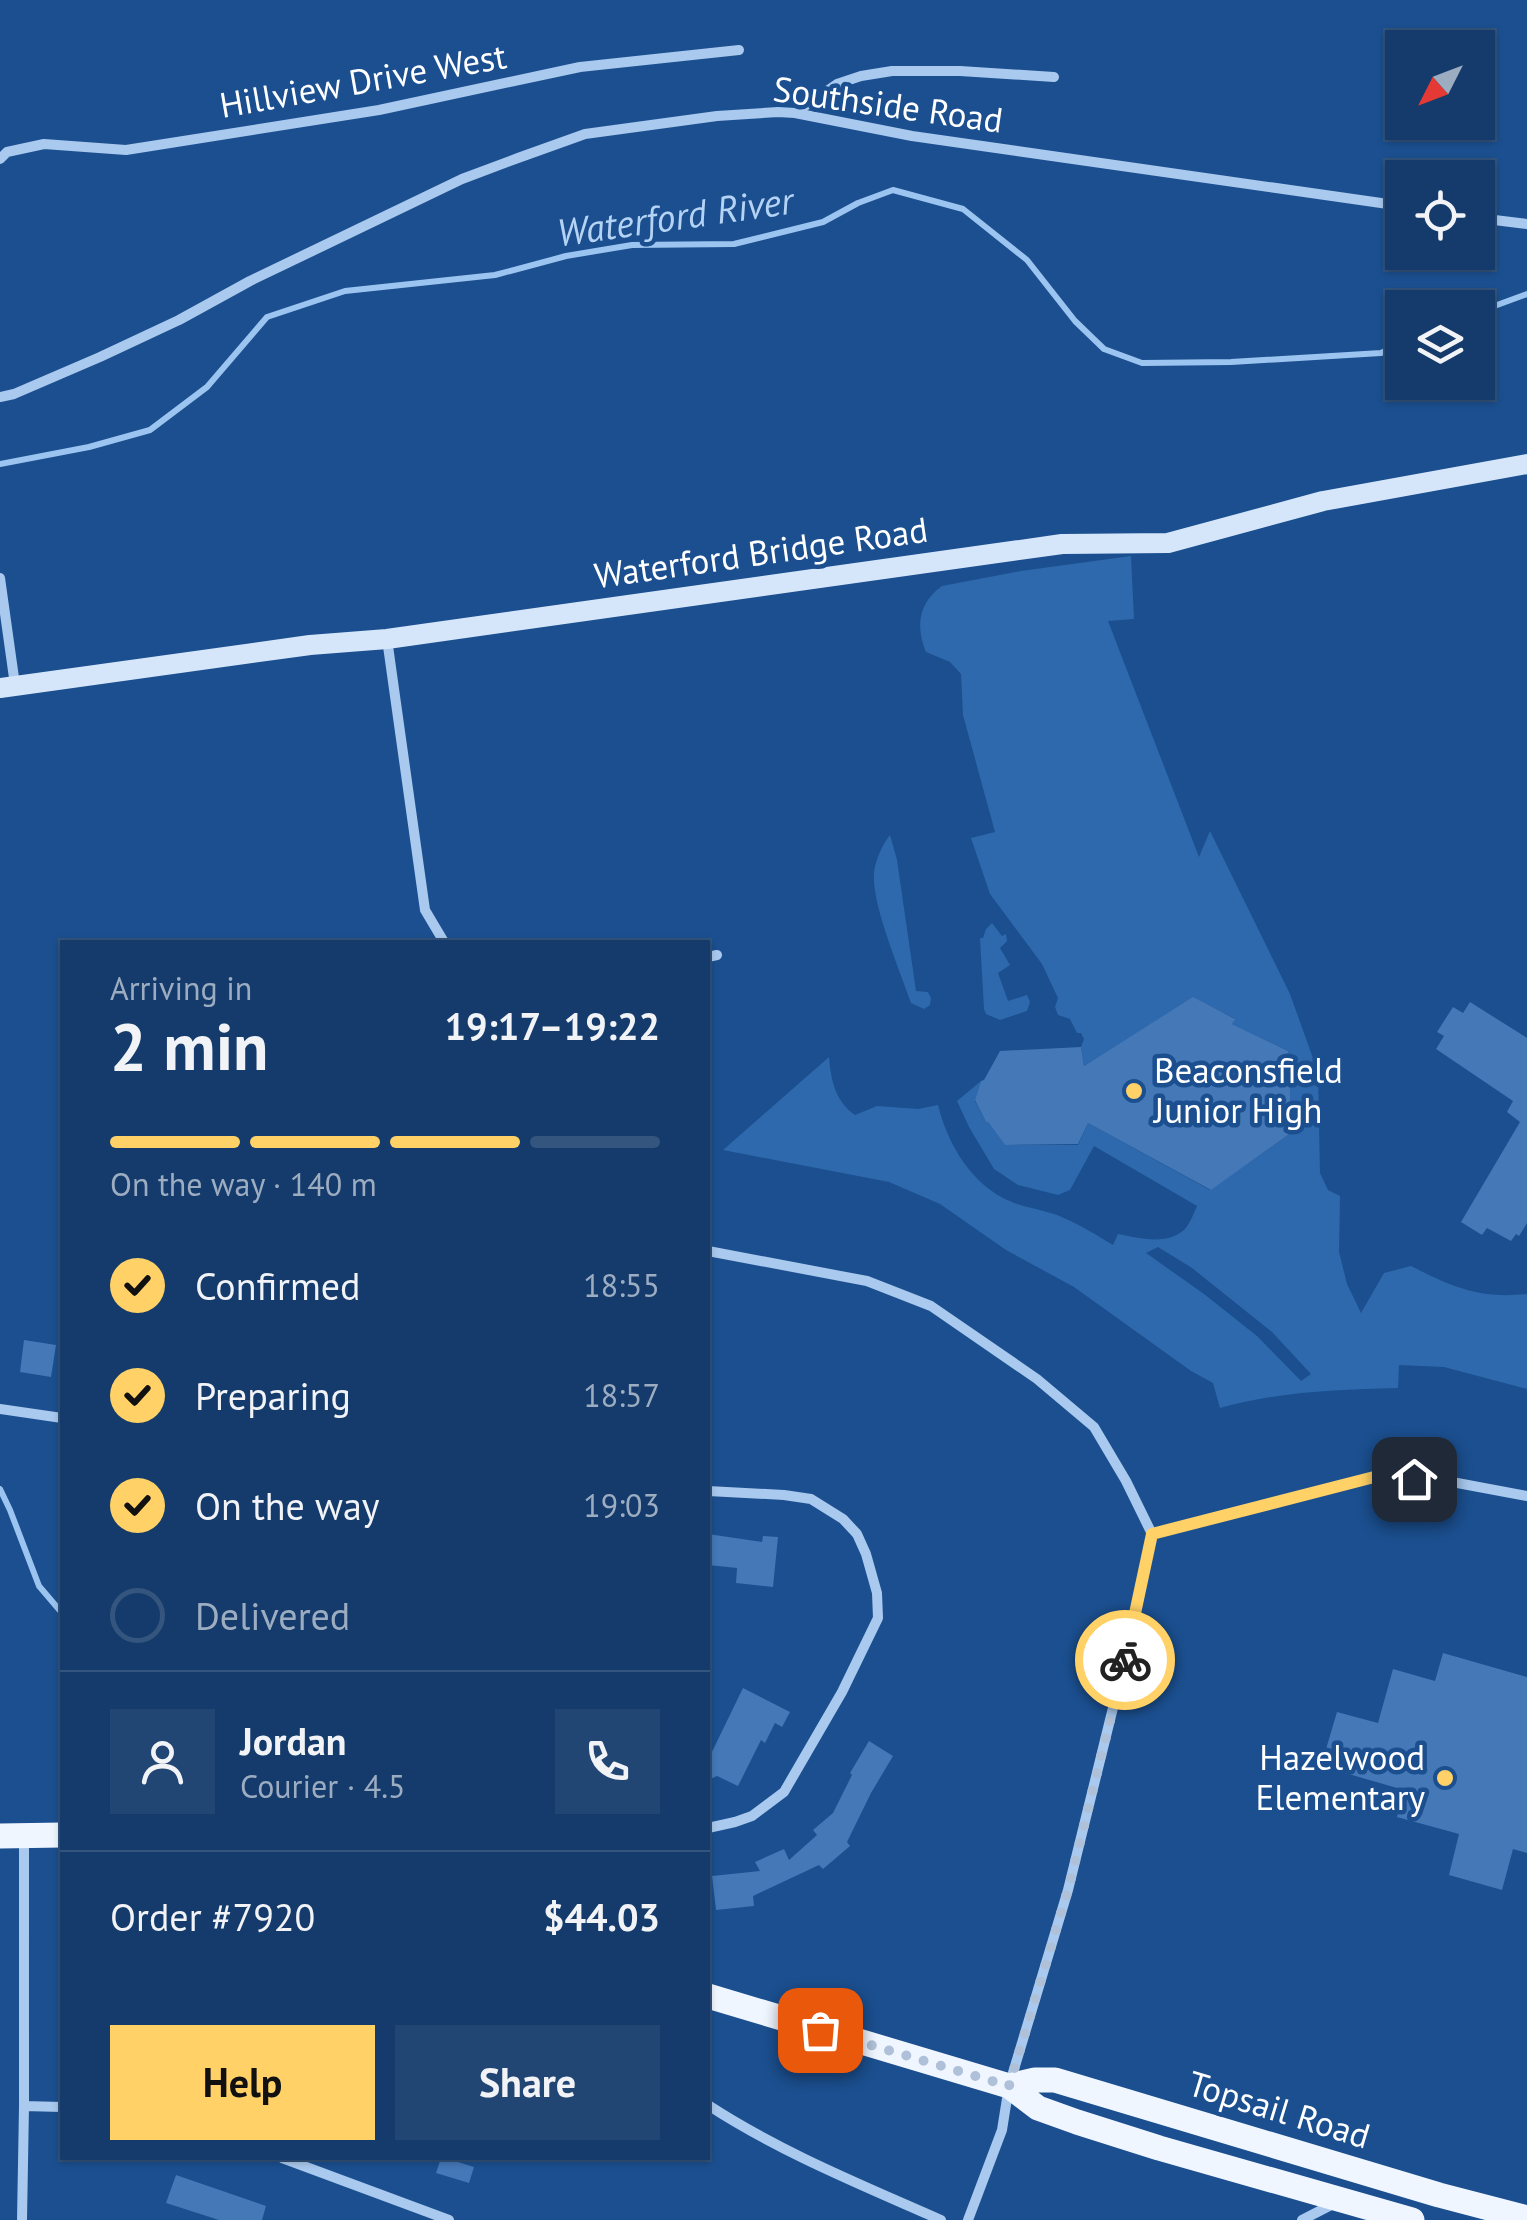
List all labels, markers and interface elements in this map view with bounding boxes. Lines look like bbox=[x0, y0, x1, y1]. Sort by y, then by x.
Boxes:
north arrow bbox=[1385, 30, 1495, 140]
map controls bbox=[1385, 30, 1495, 400]
street label: Hillview Drive West bbox=[216, 32, 510, 128]
street label: Southside Road bbox=[770, 65, 1006, 143]
button: locate bbox=[1385, 160, 1495, 270]
water label: Waterford River bbox=[554, 174, 799, 256]
button: layers bbox=[1385, 290, 1495, 400]
street label: Waterford Bridge Road bbox=[591, 506, 931, 598]
text: Arriving in bbox=[110, 967, 252, 1009]
text: 19:17–19:22 bbox=[445, 1001, 660, 1050]
text: 2 min bbox=[110, 1004, 269, 1088]
place label: Beaconsfield Junior High bbox=[1152, 1047, 1343, 1133]
marker: Beaconsfield Junior High bbox=[1123, 1080, 1145, 1102]
text: On the way · 140 m bbox=[110, 1163, 377, 1205]
icon: check bbox=[110, 1258, 165, 1313]
text: Confirmed bbox=[195, 1261, 361, 1310]
text: 18:55 bbox=[583, 1264, 660, 1306]
icon: check bbox=[110, 1368, 165, 1423]
text: Preparing bbox=[195, 1371, 351, 1420]
text: 18:57 bbox=[583, 1374, 660, 1416]
pin bbox=[1372, 1437, 1457, 1522]
icon: home bbox=[1387, 1452, 1442, 1507]
icon: check bbox=[110, 1478, 165, 1533]
text: On the way bbox=[195, 1481, 380, 1530]
text: 19:03 bbox=[583, 1484, 660, 1526]
text: Delivered bbox=[195, 1591, 350, 1640]
courier bbox=[1075, 1610, 1175, 1710]
icon: bike bbox=[1098, 1633, 1153, 1688]
button: person bbox=[110, 1709, 215, 1814]
button: phone bbox=[555, 1709, 660, 1814]
text: Jordan bbox=[240, 1716, 346, 1765]
place label: Hazelwood Elementary bbox=[1255, 1734, 1425, 1820]
text: Courier · 4.5 bbox=[240, 1765, 406, 1807]
marker: Hazelwood Elementary bbox=[1434, 1767, 1456, 1789]
text: Order #7920 bbox=[110, 1892, 315, 1941]
text: $44.03 bbox=[543, 1892, 660, 1941]
pin bbox=[778, 1988, 863, 2073]
icon: bag bbox=[793, 2003, 848, 2058]
button: Help bbox=[110, 2025, 375, 2140]
button: Share bbox=[395, 2025, 660, 2140]
street label: Topsail Road bbox=[1183, 2060, 1376, 2158]

